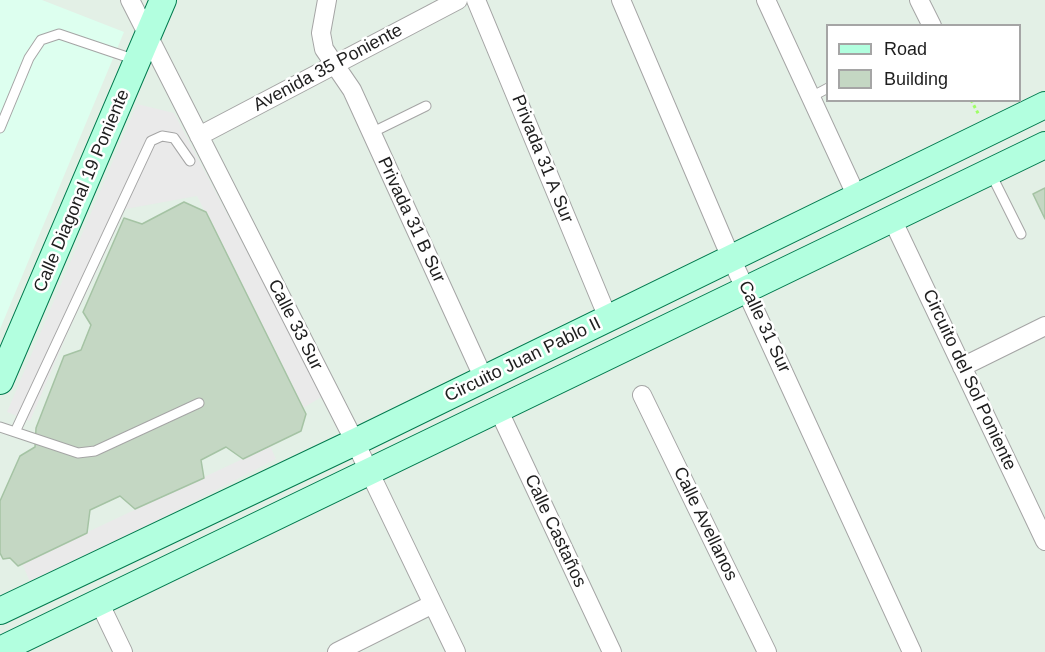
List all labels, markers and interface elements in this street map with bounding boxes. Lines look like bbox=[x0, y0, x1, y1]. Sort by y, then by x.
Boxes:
street label: Avenida 35 Poniente bbox=[250, 20, 406, 116]
legend bbox=[826, 24, 1021, 102]
text: Road bbox=[884, 39, 927, 59]
text: Building bbox=[884, 69, 948, 89]
street label: Calle Diagonal 19 Poniente bbox=[29, 86, 135, 296]
street label: Privada 31 A Sur bbox=[506, 92, 578, 226]
street label: Privada 31 B Sur bbox=[372, 154, 450, 286]
street label: Calle 33 Sur bbox=[263, 276, 327, 374]
street label: Calle 31 Sur bbox=[733, 278, 795, 376]
street label: Circuito del Sol Poniente bbox=[918, 286, 1020, 474]
street label: Circuito Juan Pablo II bbox=[441, 313, 605, 407]
street label: Calle Avellanos bbox=[668, 464, 742, 584]
street label: Calle Castaños bbox=[519, 471, 591, 591]

